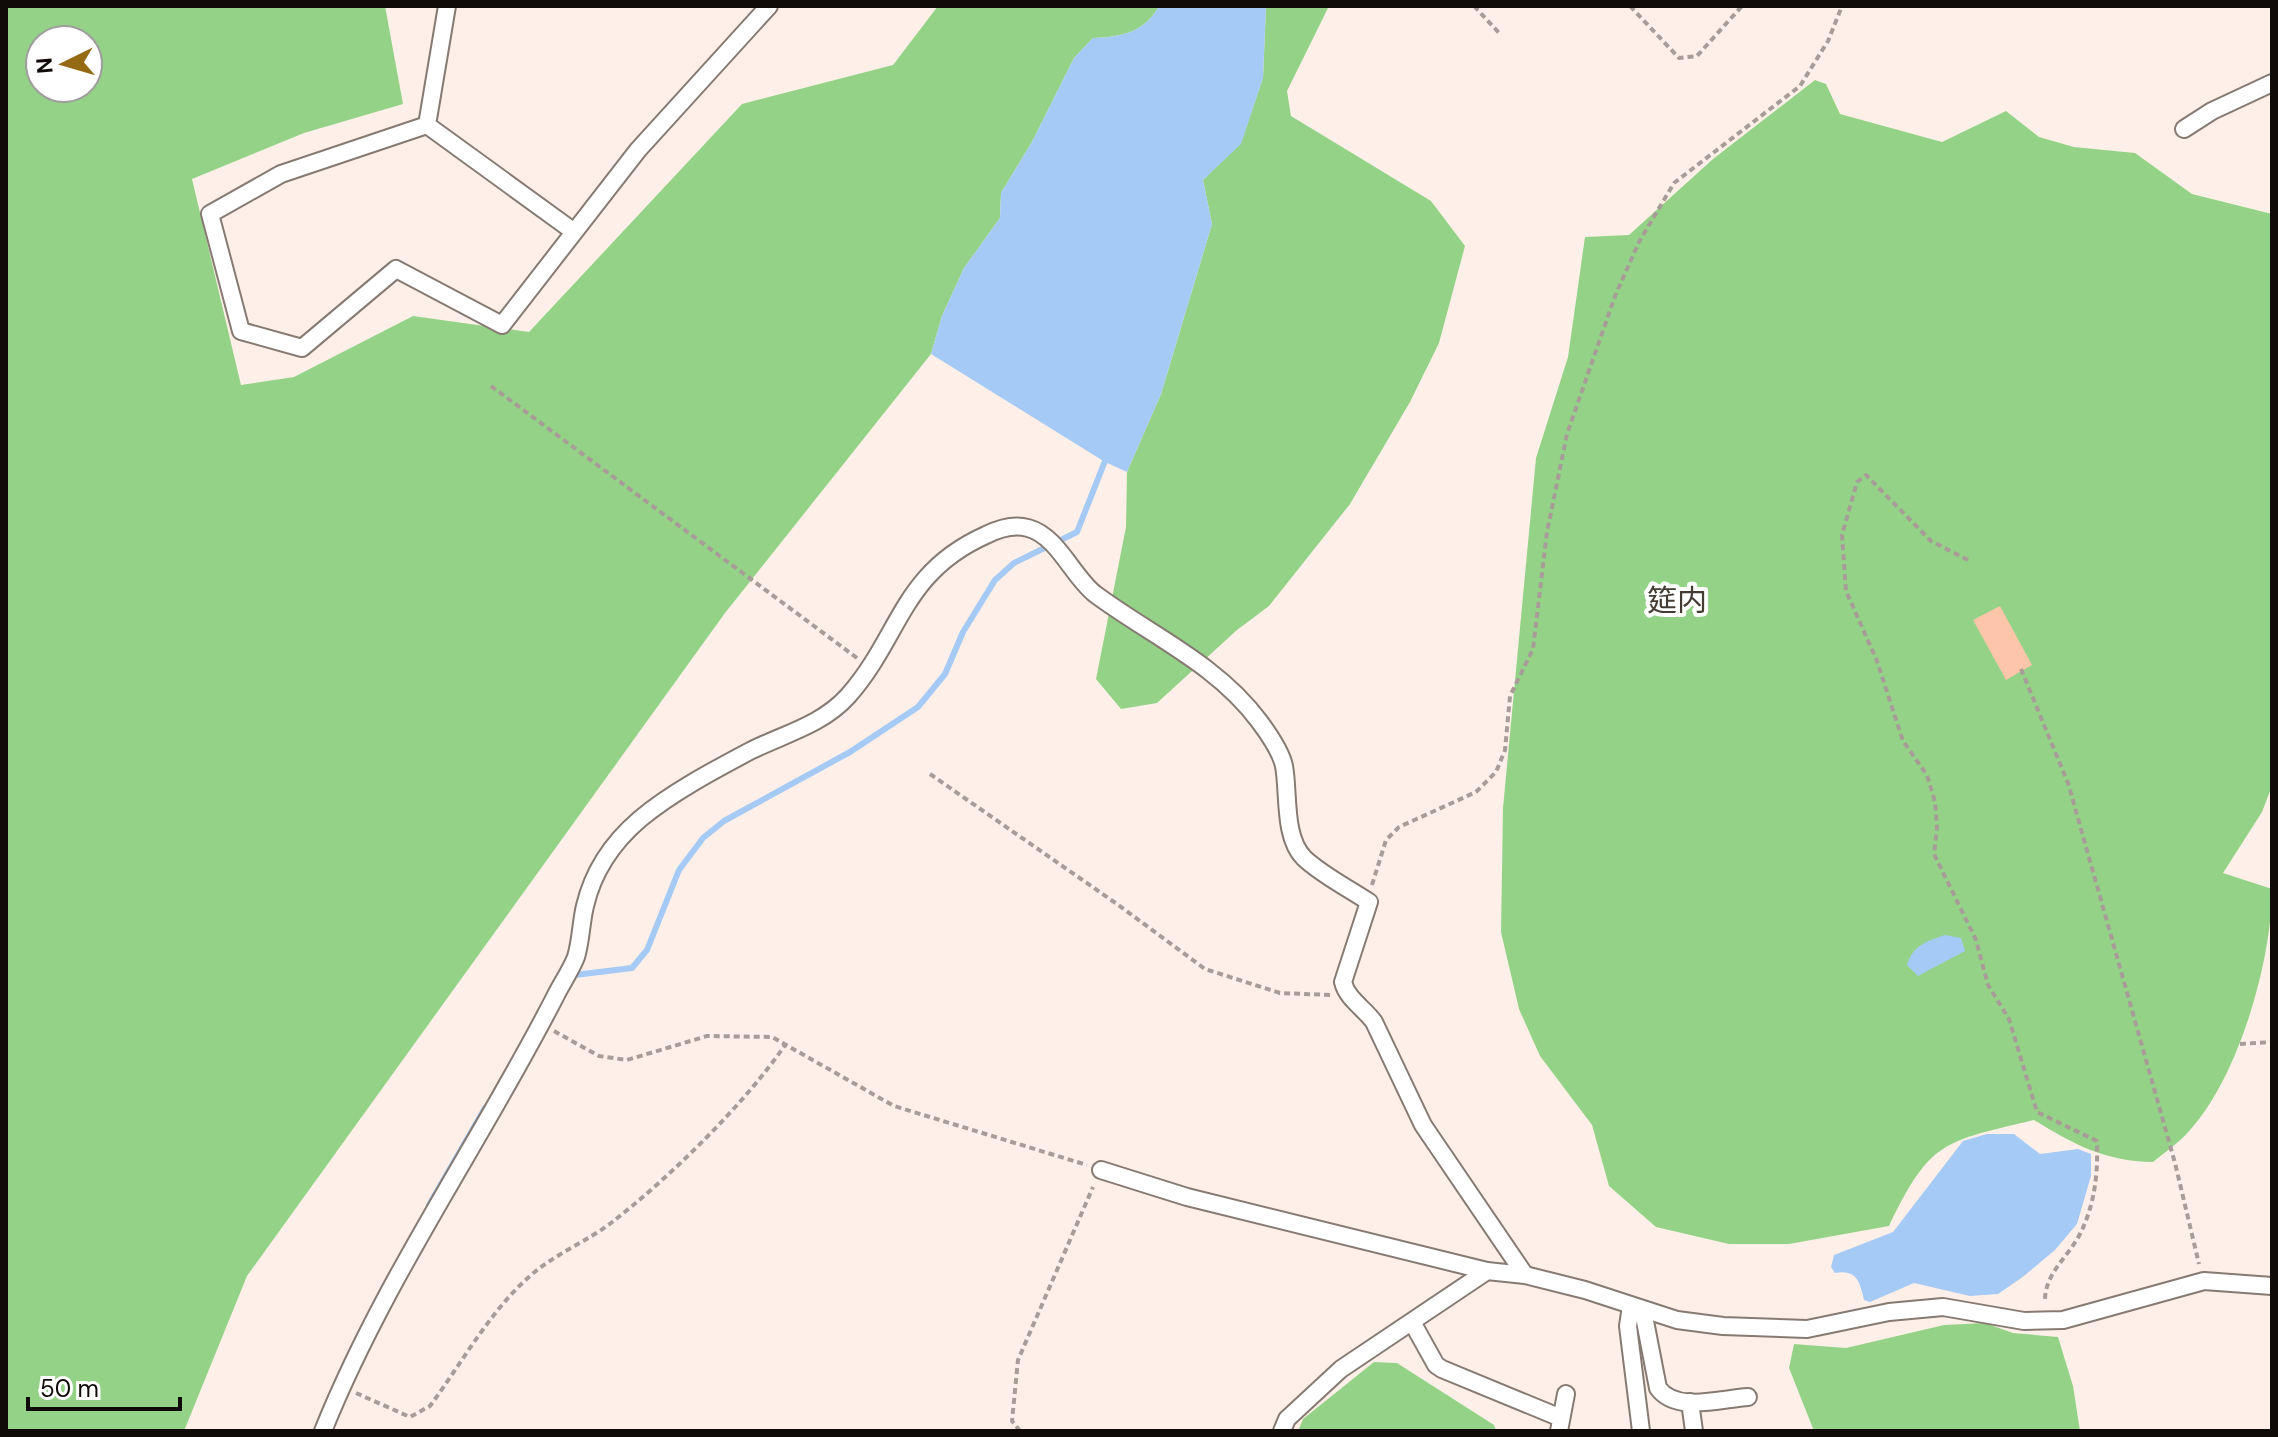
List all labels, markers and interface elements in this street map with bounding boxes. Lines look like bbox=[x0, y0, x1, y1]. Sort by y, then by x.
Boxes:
north arrow bbox=[24, 24, 104, 104]
text: N bbox=[29, 56, 60, 75]
district label: 筵内 bbox=[1647, 581, 1707, 620]
scale bar bbox=[28, 1361, 180, 1411]
text: 50 m bbox=[40, 1373, 99, 1404]

